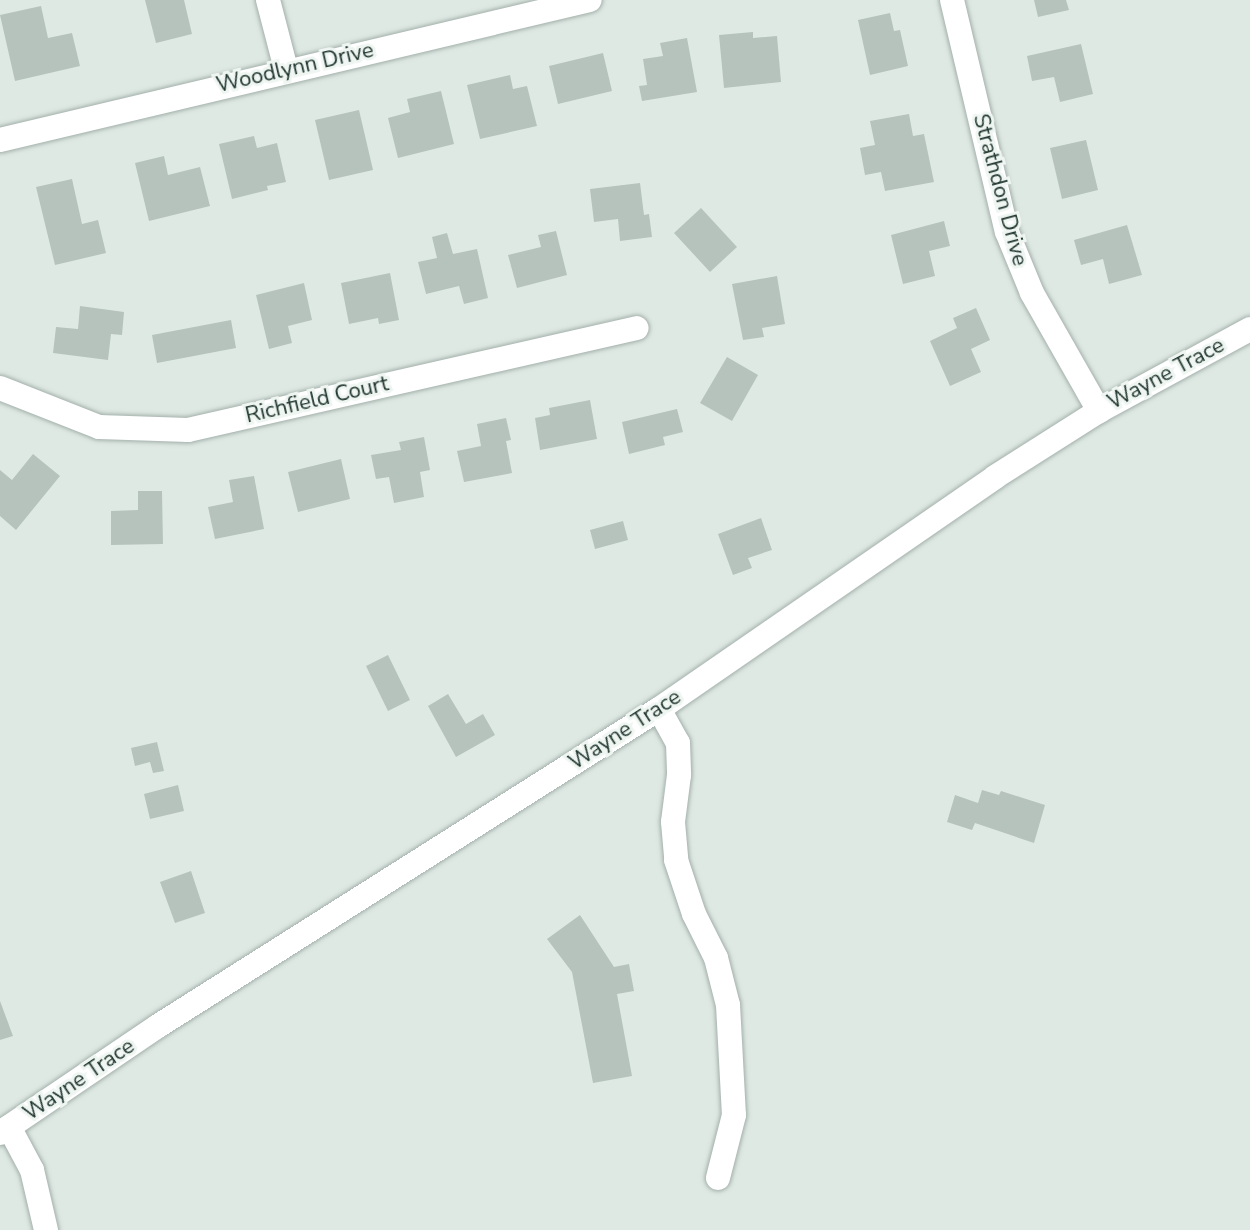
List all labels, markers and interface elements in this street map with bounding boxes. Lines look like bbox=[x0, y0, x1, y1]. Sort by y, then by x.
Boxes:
street label: Woodlynn Drive bbox=[214, 37, 376, 99]
street label: Strathdon Drive bbox=[967, 111, 1033, 269]
street label: Wayne Trace bbox=[1103, 332, 1229, 416]
street label: Richfield Court bbox=[243, 371, 391, 429]
street label: Wayne Trace bbox=[564, 684, 686, 776]
street label: Wayne Trace bbox=[18, 1033, 140, 1127]

